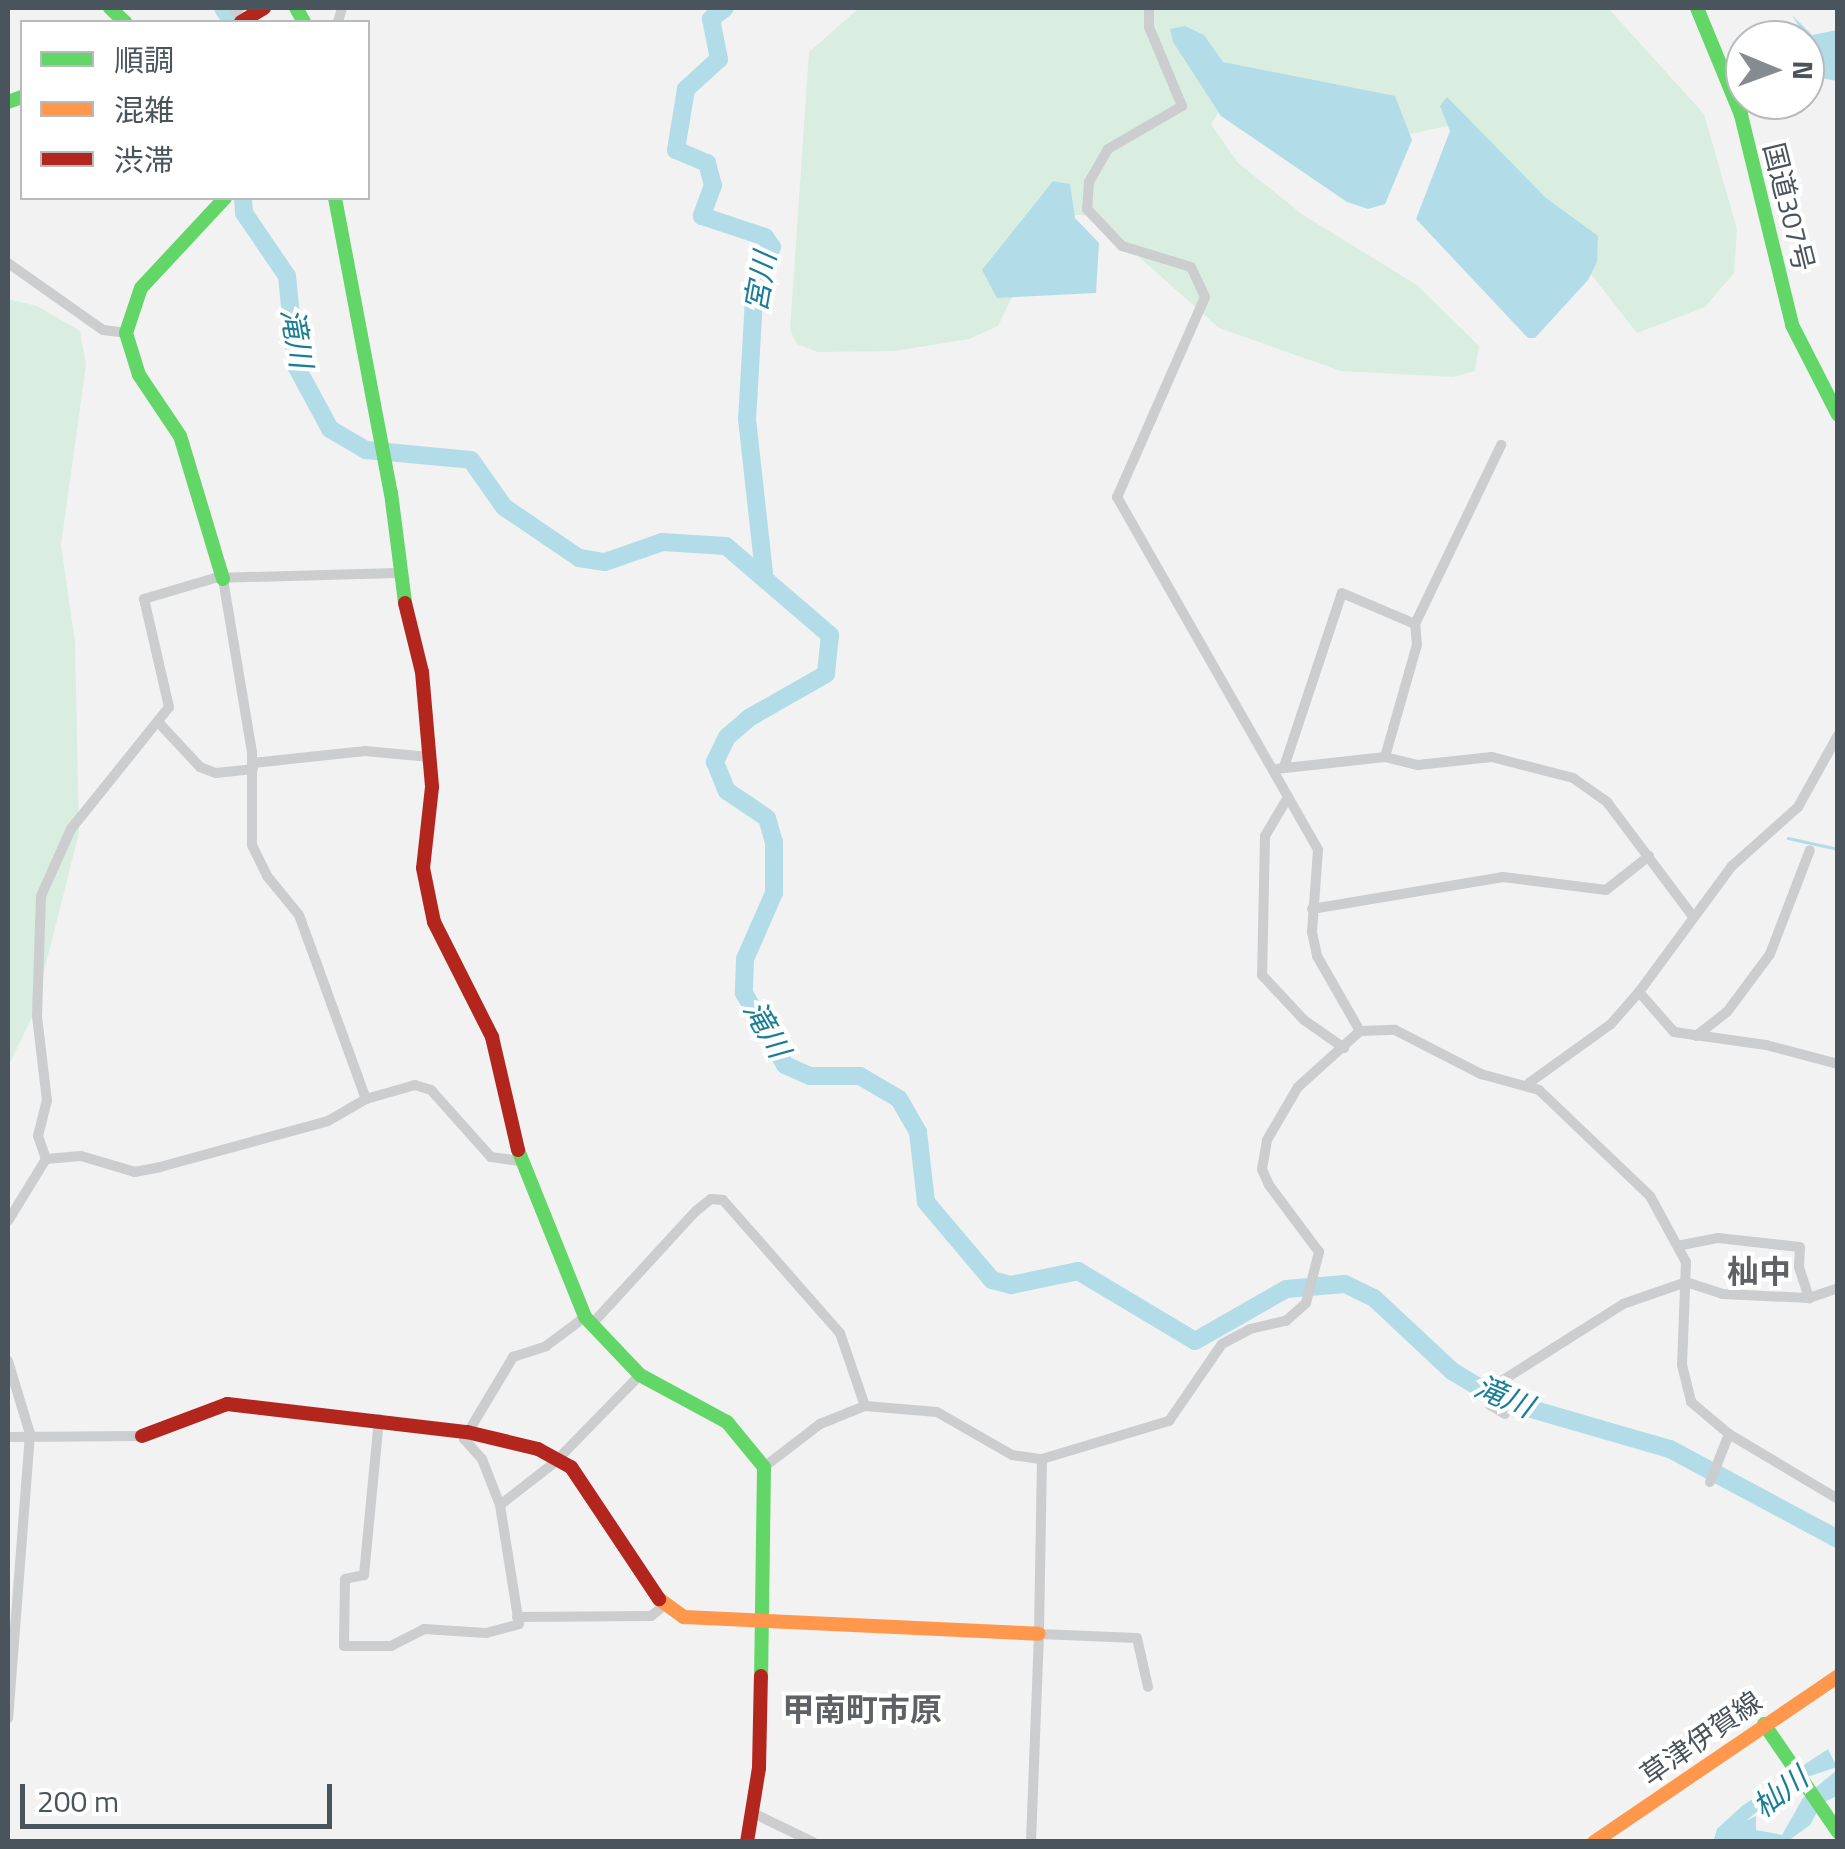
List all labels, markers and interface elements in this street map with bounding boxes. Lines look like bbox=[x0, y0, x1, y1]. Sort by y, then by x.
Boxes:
legend bbox=[20, 20, 370, 200]
north arrow bbox=[1725, 20, 1825, 120]
text: 順調 bbox=[114, 37, 174, 83]
text: N bbox=[1782, 60, 1825, 81]
text: 混雑 bbox=[114, 87, 174, 133]
text: 渋滞 bbox=[114, 137, 174, 183]
street label: 国道307号 bbox=[1757, 139, 1821, 275]
water label: 宮川 bbox=[737, 249, 783, 315]
water label: 滝川 bbox=[274, 305, 320, 371]
water label: 滝川 bbox=[736, 994, 798, 1064]
district label: 杣中 bbox=[1727, 1252, 1791, 1290]
water label: 滝川 bbox=[1469, 1368, 1539, 1424]
street label: 草津伊賀線 bbox=[1634, 1684, 1768, 1792]
district label: 甲南町市原 bbox=[782, 1690, 942, 1728]
water label: 杣川 bbox=[1745, 1759, 1815, 1825]
scale bar bbox=[25, 1764, 338, 1826]
text: 200 m bbox=[37, 1778, 119, 1824]

